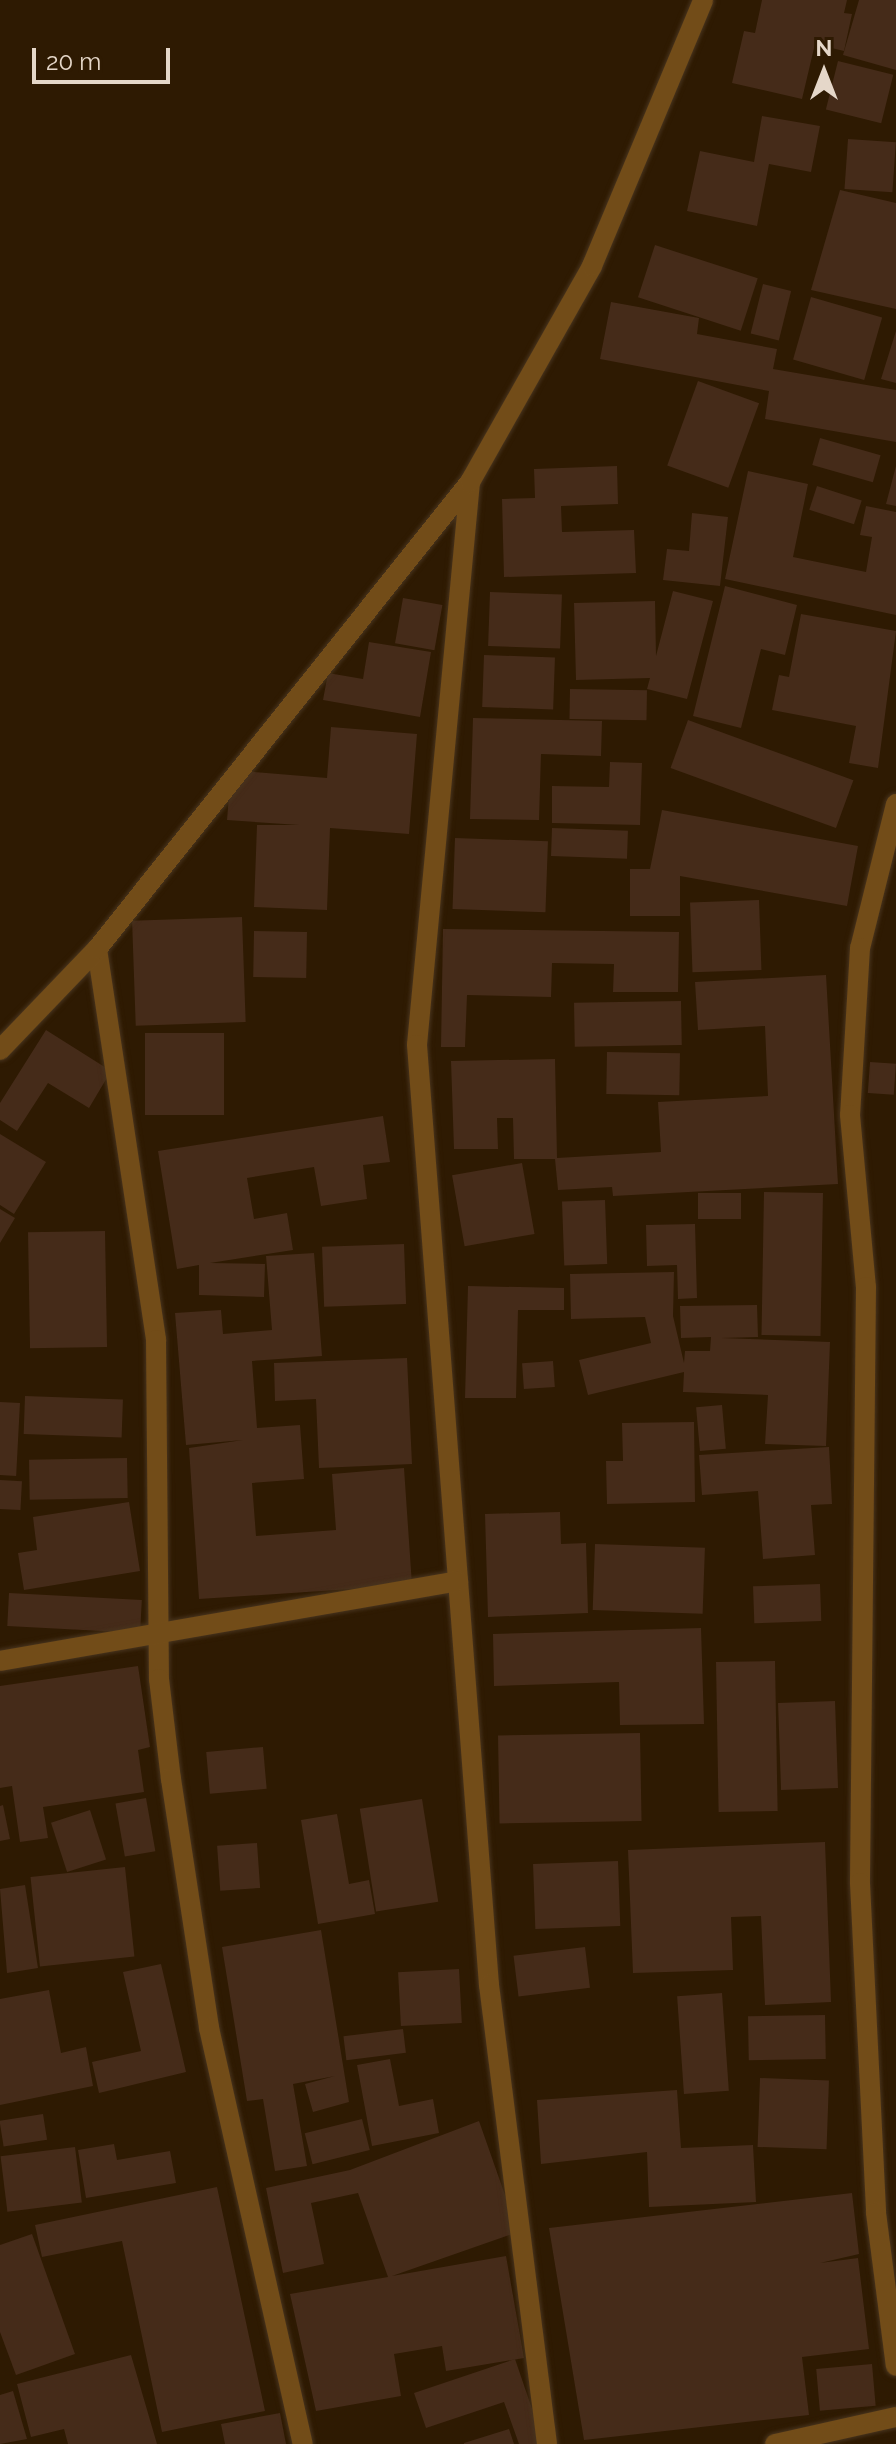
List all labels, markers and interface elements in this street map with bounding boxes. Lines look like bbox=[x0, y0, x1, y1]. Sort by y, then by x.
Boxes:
scale bar bbox=[36, 32, 174, 82]
north arrow bbox=[784, 32, 864, 112]
text: N bbox=[816, 35, 832, 61]
text: 20 m bbox=[46, 47, 101, 76]

